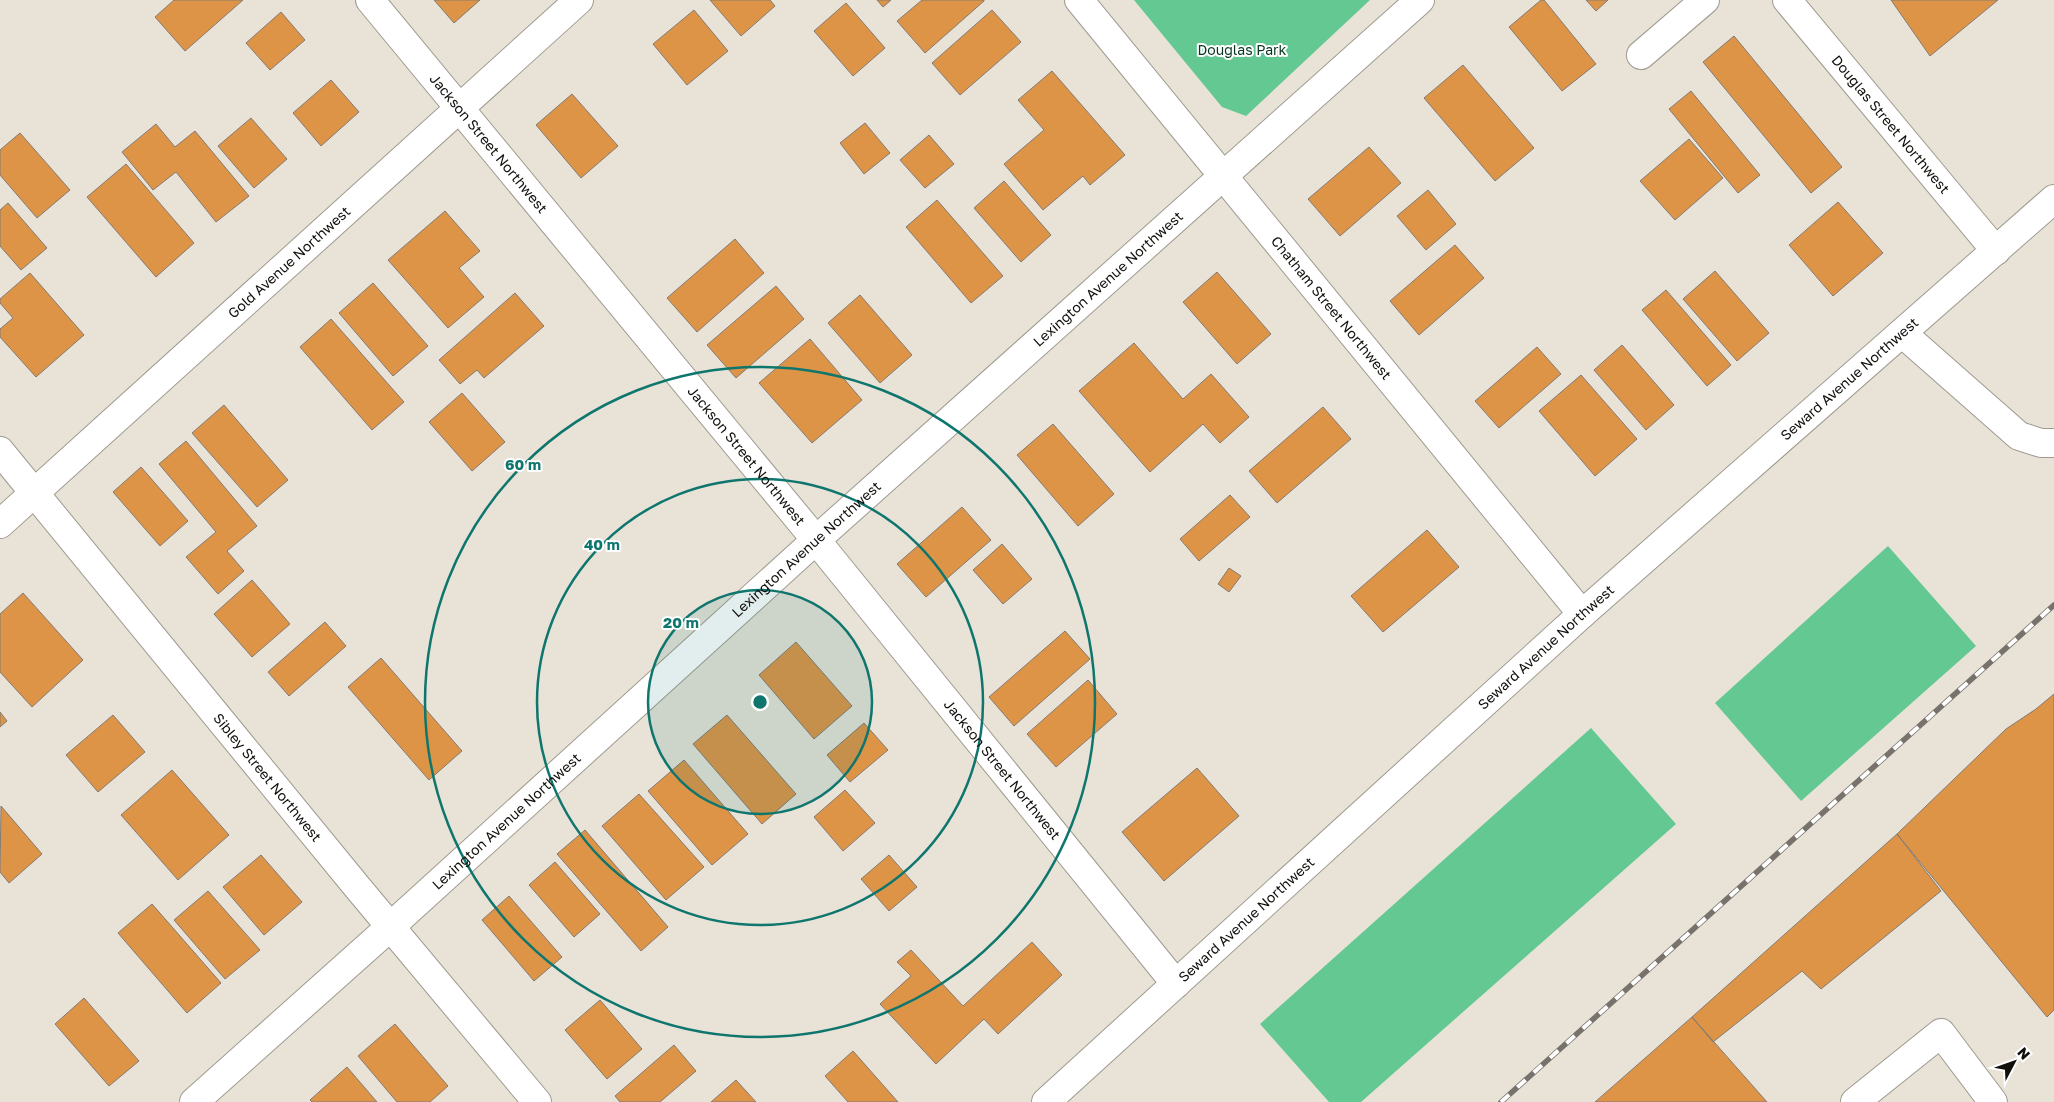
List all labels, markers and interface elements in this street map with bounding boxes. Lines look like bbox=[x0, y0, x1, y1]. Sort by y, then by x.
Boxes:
park label: Douglas Park bbox=[1198, 41, 1287, 58]
street label: Douglas Street Northwest bbox=[1829, 52, 1954, 197]
street label: Jackson Street Northwest bbox=[426, 70, 551, 216]
street label: Gold Avenue Northwest bbox=[224, 202, 353, 322]
street label: Lexington Avenue Northwest bbox=[1029, 207, 1186, 350]
street label: Chatham Street Northwest bbox=[1268, 232, 1395, 383]
street label: Seward Avenue Northwest bbox=[1777, 313, 1921, 443]
street label: Jackson Street Northwest bbox=[684, 382, 809, 528]
text: 60 m bbox=[505, 455, 541, 473]
street label: Lexington Avenue Northwest bbox=[728, 477, 884, 620]
text: 40 m bbox=[584, 535, 620, 553]
street label: Seward Avenue Northwest bbox=[1474, 581, 1617, 713]
text: 20 m bbox=[663, 613, 699, 631]
centre of rings bbox=[751, 693, 769, 711]
street label: Jackson Street Northwest bbox=[941, 696, 1064, 843]
street label: Sibley Street Northwest bbox=[210, 709, 325, 845]
street label: Lexington Avenue Northwest bbox=[428, 749, 584, 893]
street label: Seward Avenue Northwest bbox=[1175, 853, 1317, 985]
north arrow bbox=[1989, 1037, 2039, 1087]
text: N bbox=[2014, 1044, 2034, 1063]

